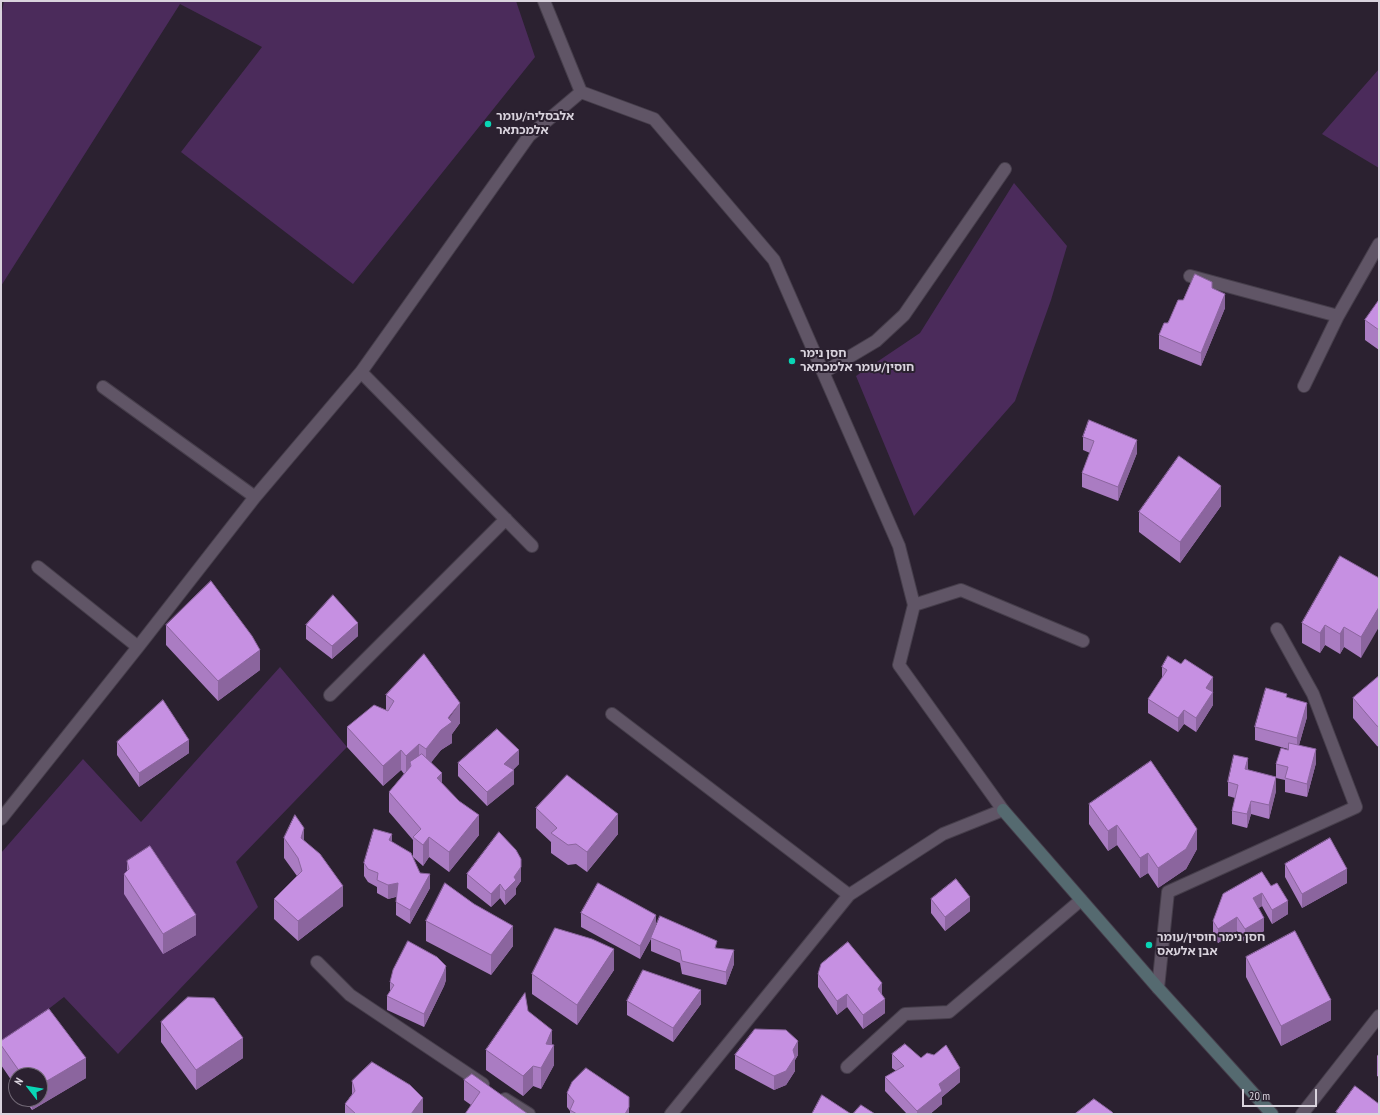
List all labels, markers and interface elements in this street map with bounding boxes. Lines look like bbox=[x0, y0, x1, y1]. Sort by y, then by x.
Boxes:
place label: אלבסליה/עומר אלמכתאר bbox=[496, 110, 574, 138]
marker: אלבסליה/עומר אלמכתאר bbox=[483, 119, 493, 129]
place label: חסן נימר חוסין/עומר אלמכתאר bbox=[800, 347, 914, 375]
marker: חסן נימר חוסין/עומר אלמכתאר bbox=[787, 356, 797, 366]
place label: חסן נימר חוסין/עומר אבן אלעאס bbox=[1157, 931, 1265, 959]
marker: חסן נימר חוסין/עומר אבן אלעאס bbox=[1144, 940, 1154, 950]
north arrow bbox=[8, 1067, 48, 1107]
text: N bbox=[11, 1075, 26, 1087]
scale bar bbox=[1244, 1081, 1319, 1107]
text: 20 m bbox=[1249, 1088, 1270, 1103]

